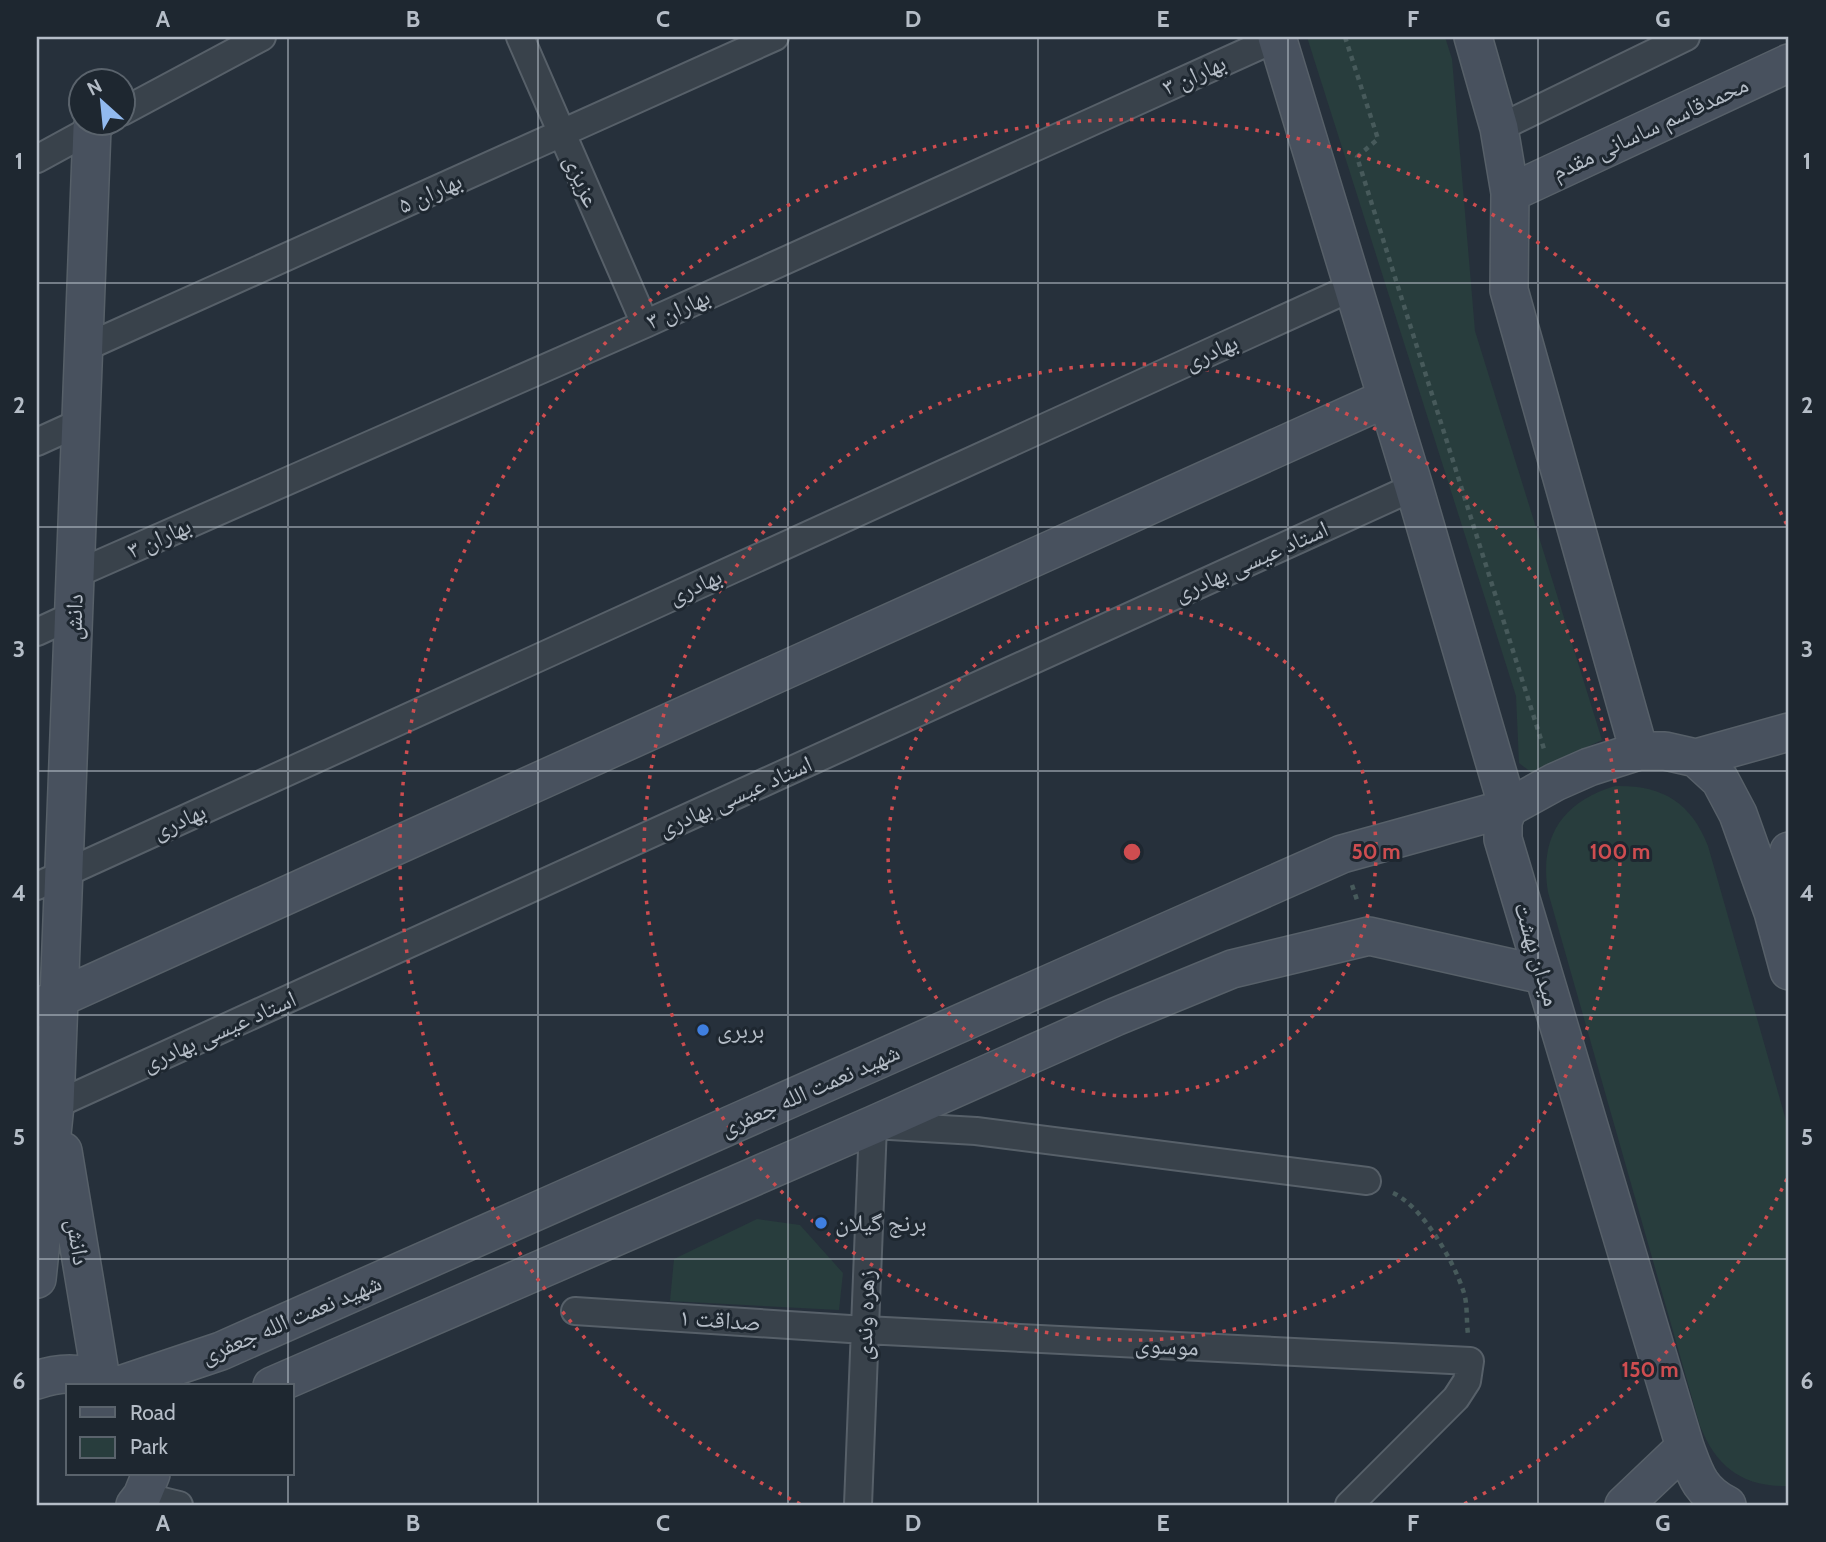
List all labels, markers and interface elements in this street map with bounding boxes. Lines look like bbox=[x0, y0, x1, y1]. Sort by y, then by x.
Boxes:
text: A bbox=[156, 5, 171, 33]
text: B bbox=[406, 5, 420, 33]
text: C bbox=[656, 5, 670, 33]
text: D bbox=[905, 5, 921, 33]
text: E bbox=[1156, 5, 1170, 33]
text: F bbox=[1407, 5, 1419, 33]
text: G bbox=[1655, 5, 1671, 33]
street label: بهاران ۳ bbox=[1157, 48, 1230, 101]
north arrow bbox=[66, 66, 136, 136]
street label: محمدقاسم ساسانی مقدم bbox=[1547, 69, 1754, 188]
text: N bbox=[83, 74, 106, 101]
text: 1 bbox=[15, 147, 23, 175]
text: 1 bbox=[1803, 147, 1811, 175]
street label: عزیزی bbox=[558, 150, 606, 212]
street label: بهاران ۵ bbox=[393, 166, 466, 219]
street label: بهاران ۳ bbox=[641, 282, 714, 335]
street label: بهادری bbox=[1179, 327, 1242, 376]
text: 2 bbox=[13, 391, 25, 419]
text: 2 bbox=[1801, 391, 1813, 419]
street label: بهاران ۳ bbox=[122, 511, 195, 564]
street label: استاد عیسی بهادری bbox=[1169, 514, 1333, 608]
street label: بهادری bbox=[663, 561, 726, 610]
street label: دانش bbox=[58, 593, 89, 641]
text: 3 bbox=[13, 635, 25, 663]
text: 3 bbox=[1801, 635, 1813, 663]
street label: استاد عیسی بهادری bbox=[653, 749, 817, 843]
street label: بهادری bbox=[147, 796, 210, 845]
text: 50 m bbox=[1351, 839, 1401, 864]
text: 100 m bbox=[1590, 839, 1650, 864]
centre of rings bbox=[1120, 840, 1144, 864]
text: 4 bbox=[12, 879, 26, 907]
text: 4 bbox=[1800, 879, 1814, 907]
street label: میدان بهشت bbox=[1508, 898, 1567, 1009]
street label: استاد عیسی بهادری bbox=[137, 984, 301, 1078]
place label: بربری bbox=[717, 1015, 764, 1044]
marker: بربری bbox=[695, 1022, 711, 1038]
street label: شهید نعمت الله جعفری bbox=[715, 1037, 904, 1142]
text: 5 bbox=[13, 1123, 25, 1151]
text: 5 bbox=[1801, 1123, 1813, 1151]
place label: برنج گیلان bbox=[835, 1208, 927, 1238]
marker: برنج گیلان bbox=[813, 1215, 829, 1231]
street label: دانش bbox=[61, 1217, 96, 1267]
street label: شهید نعمت الله جعفری bbox=[196, 1267, 386, 1370]
street label: زهره وندی bbox=[848, 1269, 881, 1361]
street label: صداقت ۱ bbox=[678, 1302, 762, 1337]
street label: موسوی bbox=[1134, 1329, 1200, 1362]
text: 150 m bbox=[1622, 1357, 1678, 1382]
text: 6 bbox=[13, 1367, 25, 1395]
text: 6 bbox=[1801, 1367, 1813, 1395]
legend bbox=[66, 1384, 294, 1476]
text: Road bbox=[130, 1400, 176, 1425]
text: Park bbox=[130, 1434, 168, 1459]
text: A bbox=[156, 1509, 171, 1537]
text: B bbox=[406, 1509, 420, 1537]
text: C bbox=[656, 1509, 670, 1537]
text: D bbox=[905, 1509, 921, 1537]
text: E bbox=[1156, 1509, 1170, 1537]
text: F bbox=[1407, 1509, 1419, 1537]
text: G bbox=[1655, 1509, 1671, 1537]

